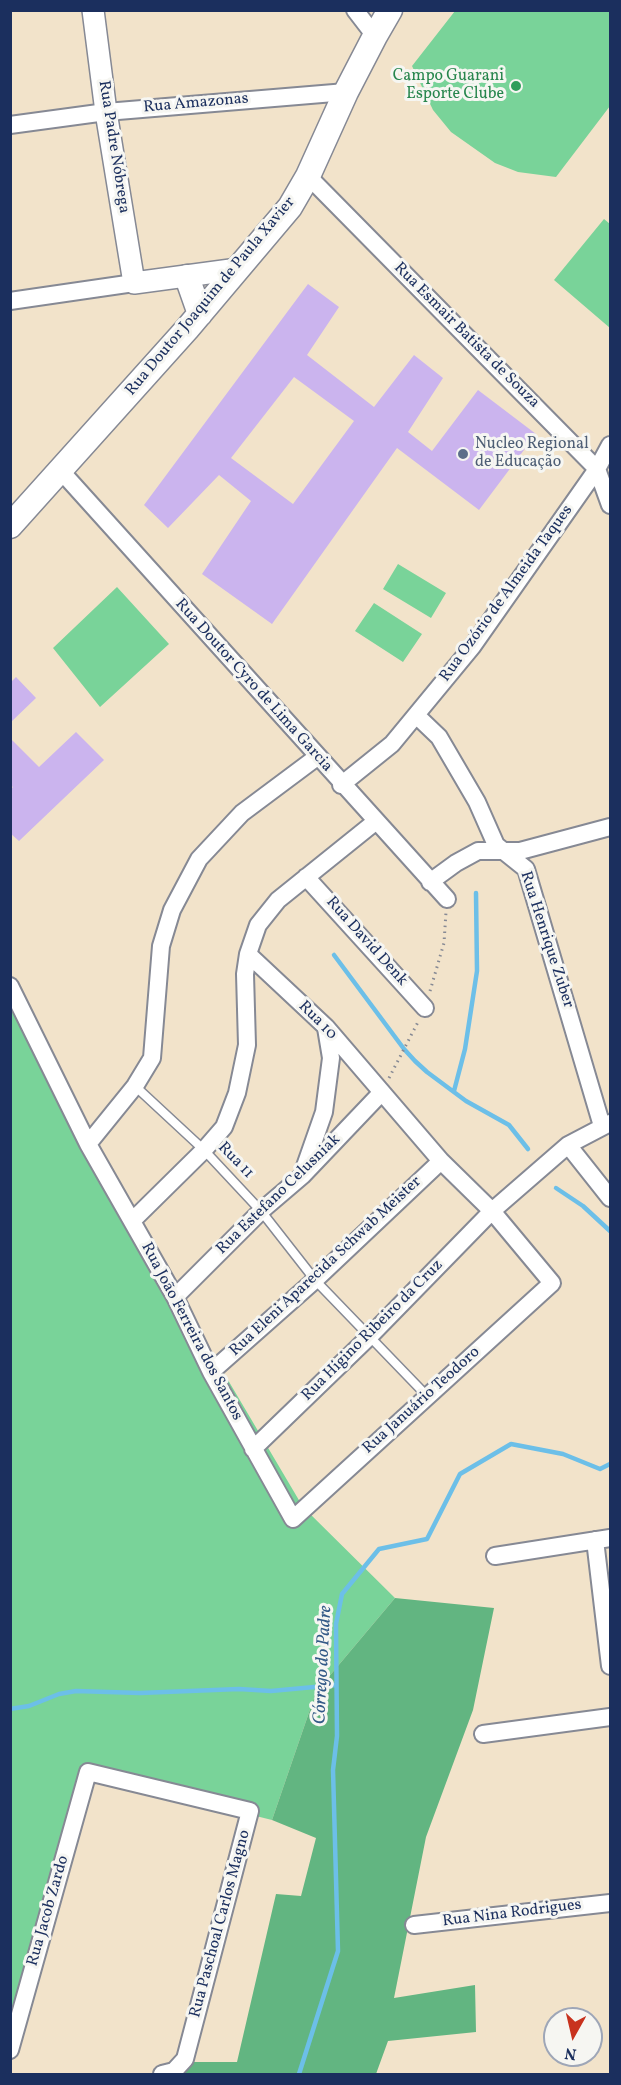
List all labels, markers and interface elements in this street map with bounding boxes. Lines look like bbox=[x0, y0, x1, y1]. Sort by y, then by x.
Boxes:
place label: Campo Guarani Esporte Clube bbox=[393, 67, 504, 105]
street label: Rua Padre Nóbrega bbox=[93, 79, 133, 215]
marker: Campo Guarani Esporte Clube bbox=[509, 79, 523, 93]
street label: Rua Amazonas bbox=[143, 90, 249, 118]
street label: Rua Doutor Joaquim de Paula Xavier bbox=[122, 194, 300, 400]
street label: Rua Esmair Batista de Souza bbox=[389, 259, 543, 413]
place label: Nucleo Regional de Educação bbox=[475, 435, 589, 473]
marker: Nucleo Regional de Educação bbox=[456, 447, 470, 461]
street label: Rua Ozório de Almeida Taques bbox=[436, 502, 578, 686]
street label: Rua Doutor Cyro de Lima Garcia bbox=[170, 595, 336, 777]
street label: Rua Henrique Zuber bbox=[515, 869, 577, 1011]
street label: Rua David Denk bbox=[321, 893, 411, 991]
street label: Rua 10 bbox=[294, 998, 340, 1044]
street label: Rua Estefano Celusniak bbox=[213, 1131, 345, 1259]
street label: Rua 11 bbox=[213, 1139, 257, 1183]
street label: Rua Eleni Aparecida Schwab Meister bbox=[226, 1173, 426, 1361]
street label: Rua João Ferreira dos Santos bbox=[136, 1240, 246, 1424]
street label: Rua Higino Ribeiro da Cruz bbox=[298, 1256, 448, 1406]
street label: Rua Januário Teodoro bbox=[359, 1343, 485, 1459]
water label: Córrego do Padre bbox=[310, 1605, 338, 1725]
street label: Rua Paschoal Carlos Magno bbox=[187, 1828, 255, 2020]
street label: Rua Jacob Zardo bbox=[24, 1854, 74, 1968]
street label: Rua Nina Rodrigues bbox=[441, 1896, 583, 1932]
north arrow bbox=[543, 2007, 603, 2067]
text: N bbox=[563, 2041, 578, 2065]

